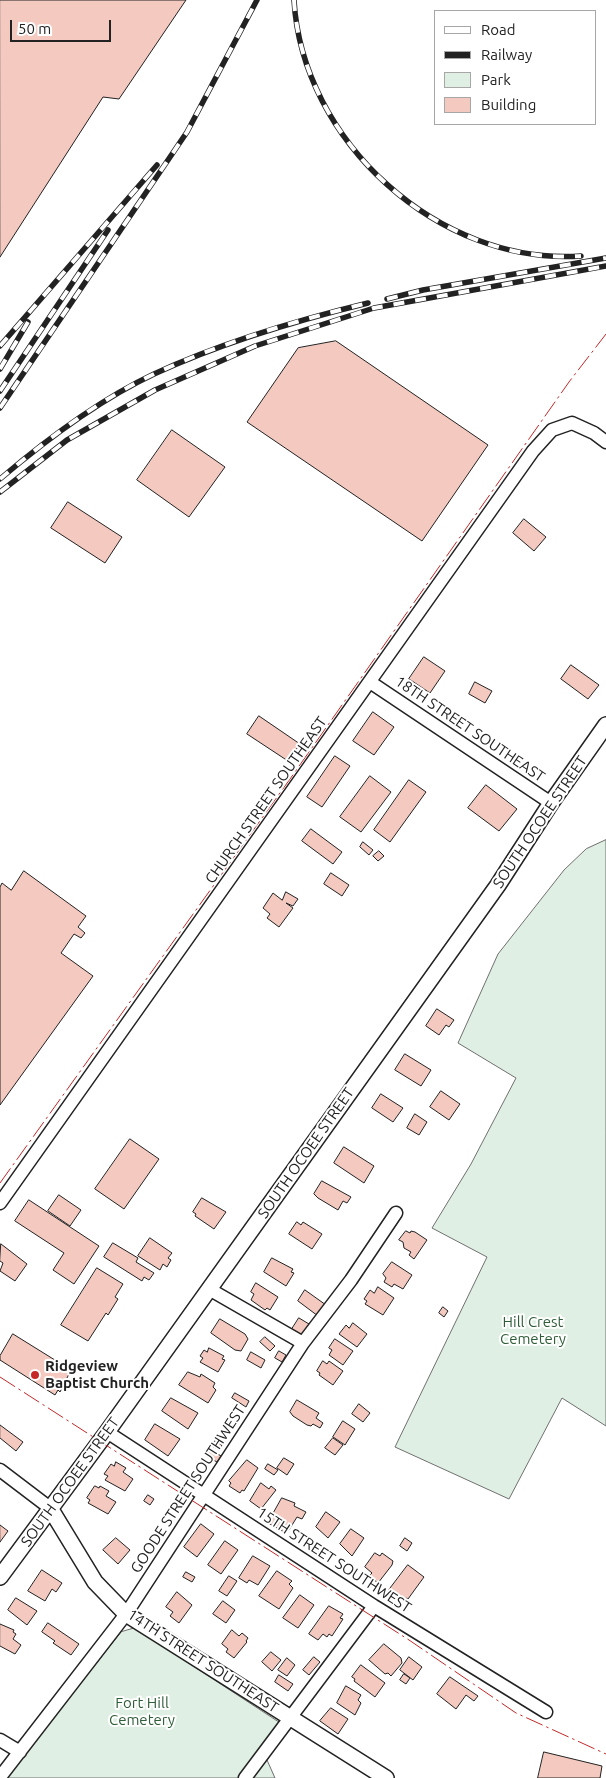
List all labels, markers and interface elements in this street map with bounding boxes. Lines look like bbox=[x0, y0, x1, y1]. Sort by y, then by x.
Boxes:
scale bar bbox=[12, 10, 114, 42]
legend bbox=[434, 10, 596, 125]
text: 50 m bbox=[18, 20, 51, 37]
text: Road bbox=[481, 21, 516, 38]
text: Railway bbox=[481, 46, 532, 63]
text: Park bbox=[481, 71, 511, 88]
text: Building bbox=[481, 96, 536, 113]
street label: 18TH STREET SOUTHEAST bbox=[392, 672, 548, 786]
street label: CHURCH STREET SOUTHEAST bbox=[201, 713, 331, 887]
street label: SOUTH OCOEE STREET bbox=[489, 753, 591, 891]
street label: SOUTH OCOEE STREET bbox=[254, 1084, 358, 1222]
park label: Hill Crest Cemetery bbox=[500, 1313, 566, 1348]
place label: Ridgeview Baptist Church bbox=[45, 1357, 149, 1392]
marker: Ridgeview Baptist Church bbox=[29, 1369, 41, 1381]
street label: GOODE STREET SOUTHWEST bbox=[127, 1402, 249, 1576]
street label: SOUTH OCOEE STREET bbox=[17, 1414, 123, 1550]
street label: 15TH STREET SOUTHWEST bbox=[254, 1503, 414, 1617]
street label: 14TH STREET SOUTHEAST bbox=[124, 1605, 282, 1717]
park label: Fort Hill Cemetery bbox=[109, 1694, 175, 1729]

